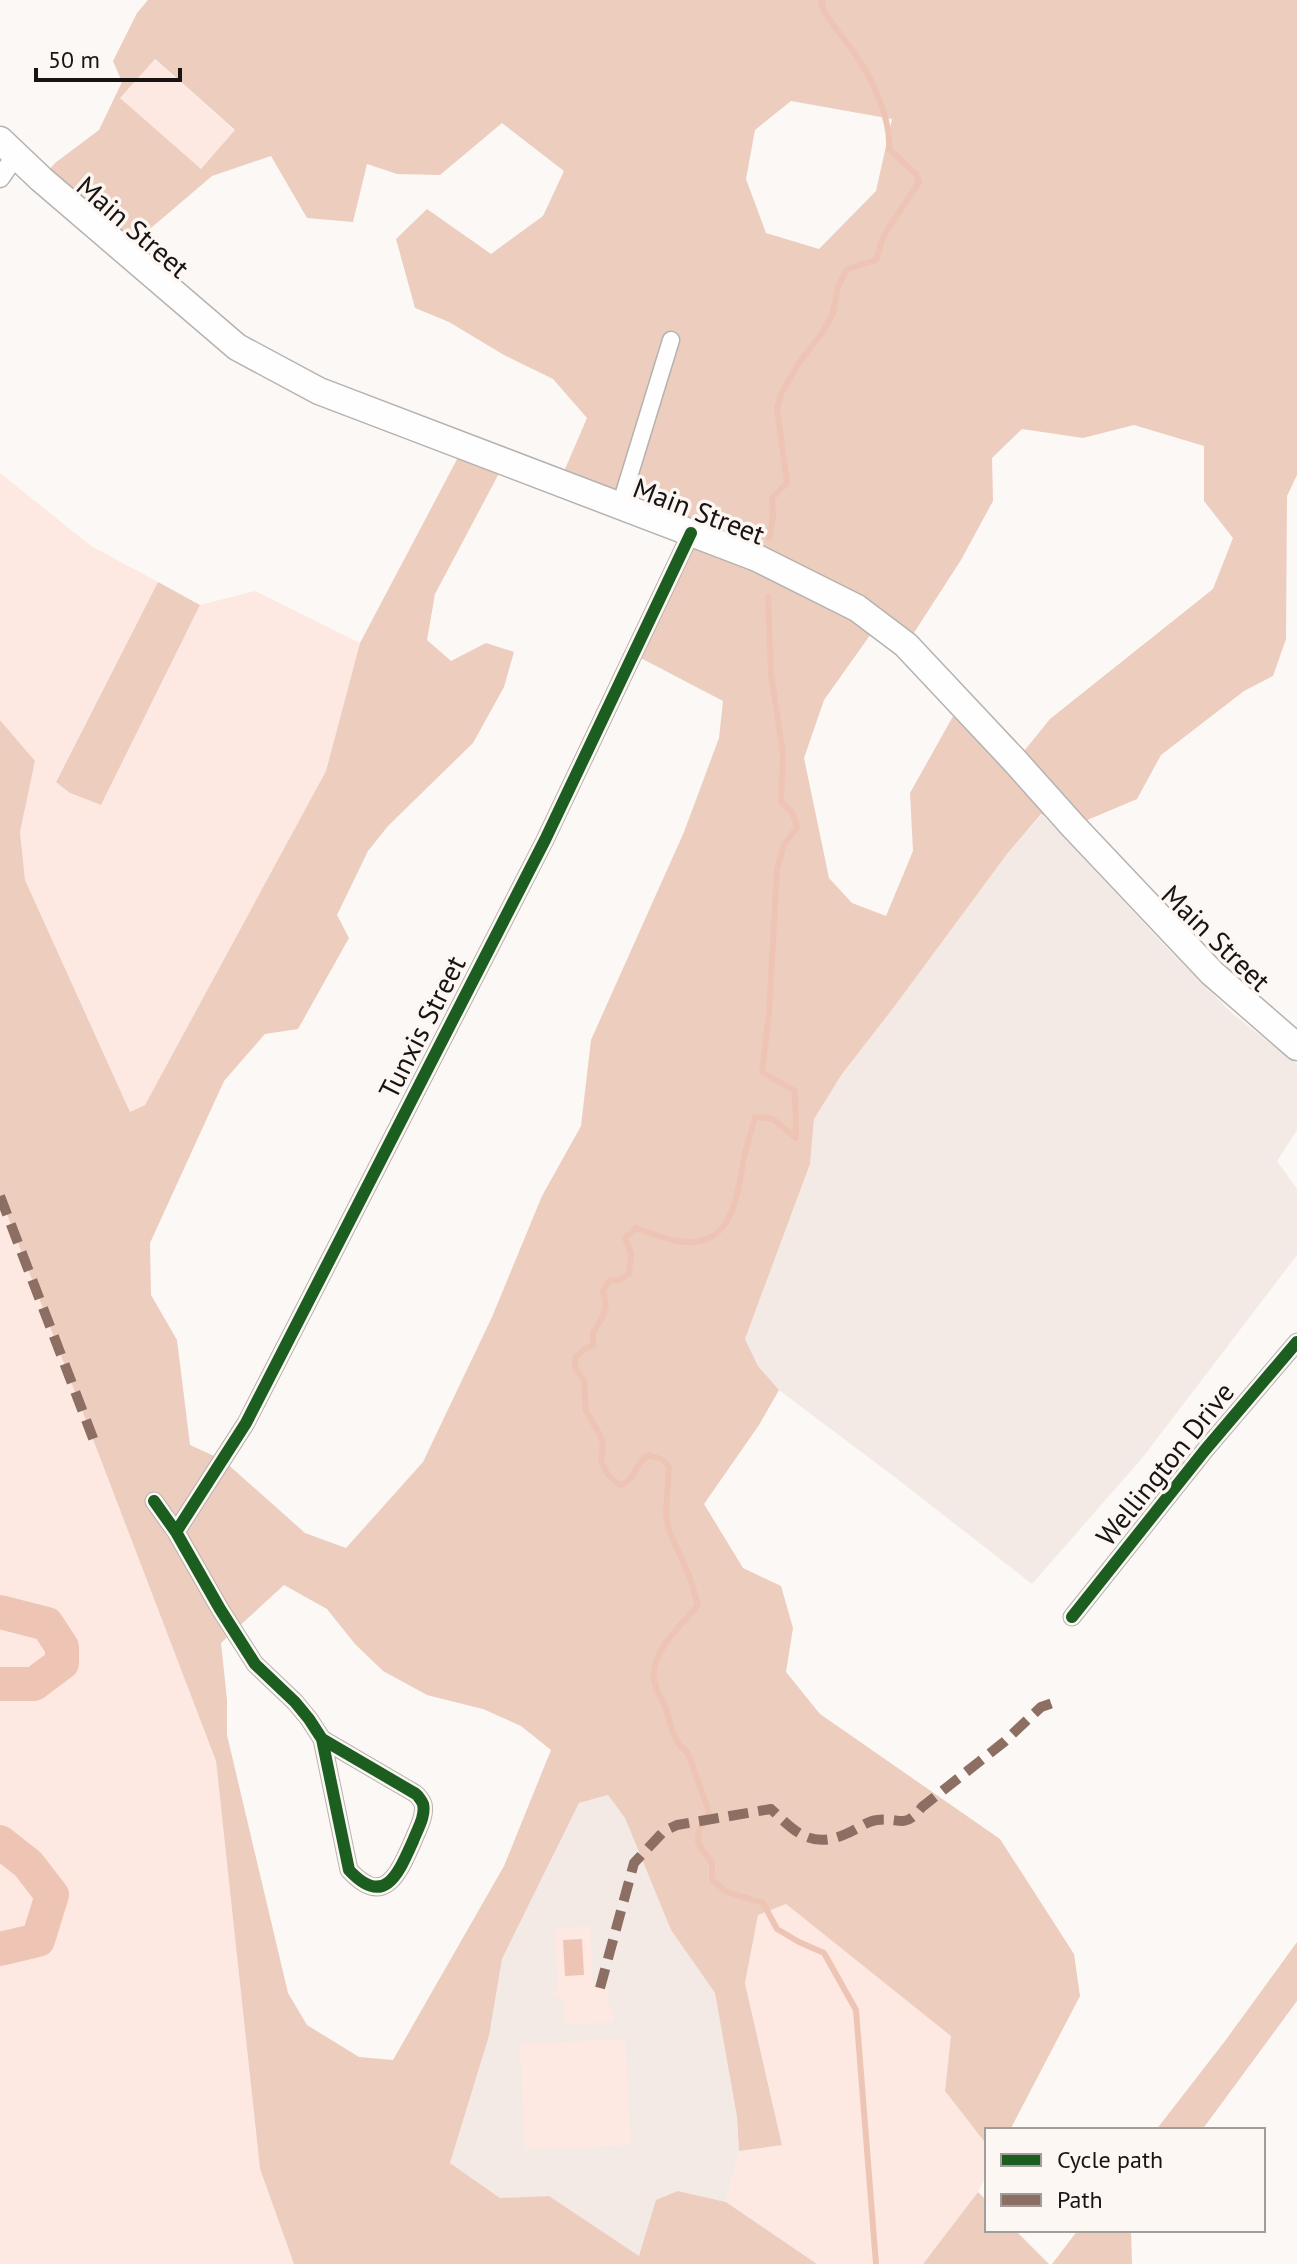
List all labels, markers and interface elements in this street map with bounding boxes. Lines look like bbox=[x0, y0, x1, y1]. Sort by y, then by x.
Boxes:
scale bar bbox=[36, 32, 180, 82]
text: 50 m bbox=[48, 44, 100, 75]
street label: Main Street bbox=[69, 167, 198, 286]
street label: Main Street bbox=[628, 469, 771, 553]
street label: Main Street bbox=[1154, 876, 1279, 999]
street label: Tunxis Street bbox=[370, 949, 474, 1105]
street label: Wellington Drive bbox=[1087, 1374, 1242, 1553]
legend bbox=[985, 2128, 1265, 2232]
text: Cycle path bbox=[1057, 2144, 1163, 2175]
text: Path bbox=[1057, 2184, 1103, 2215]

